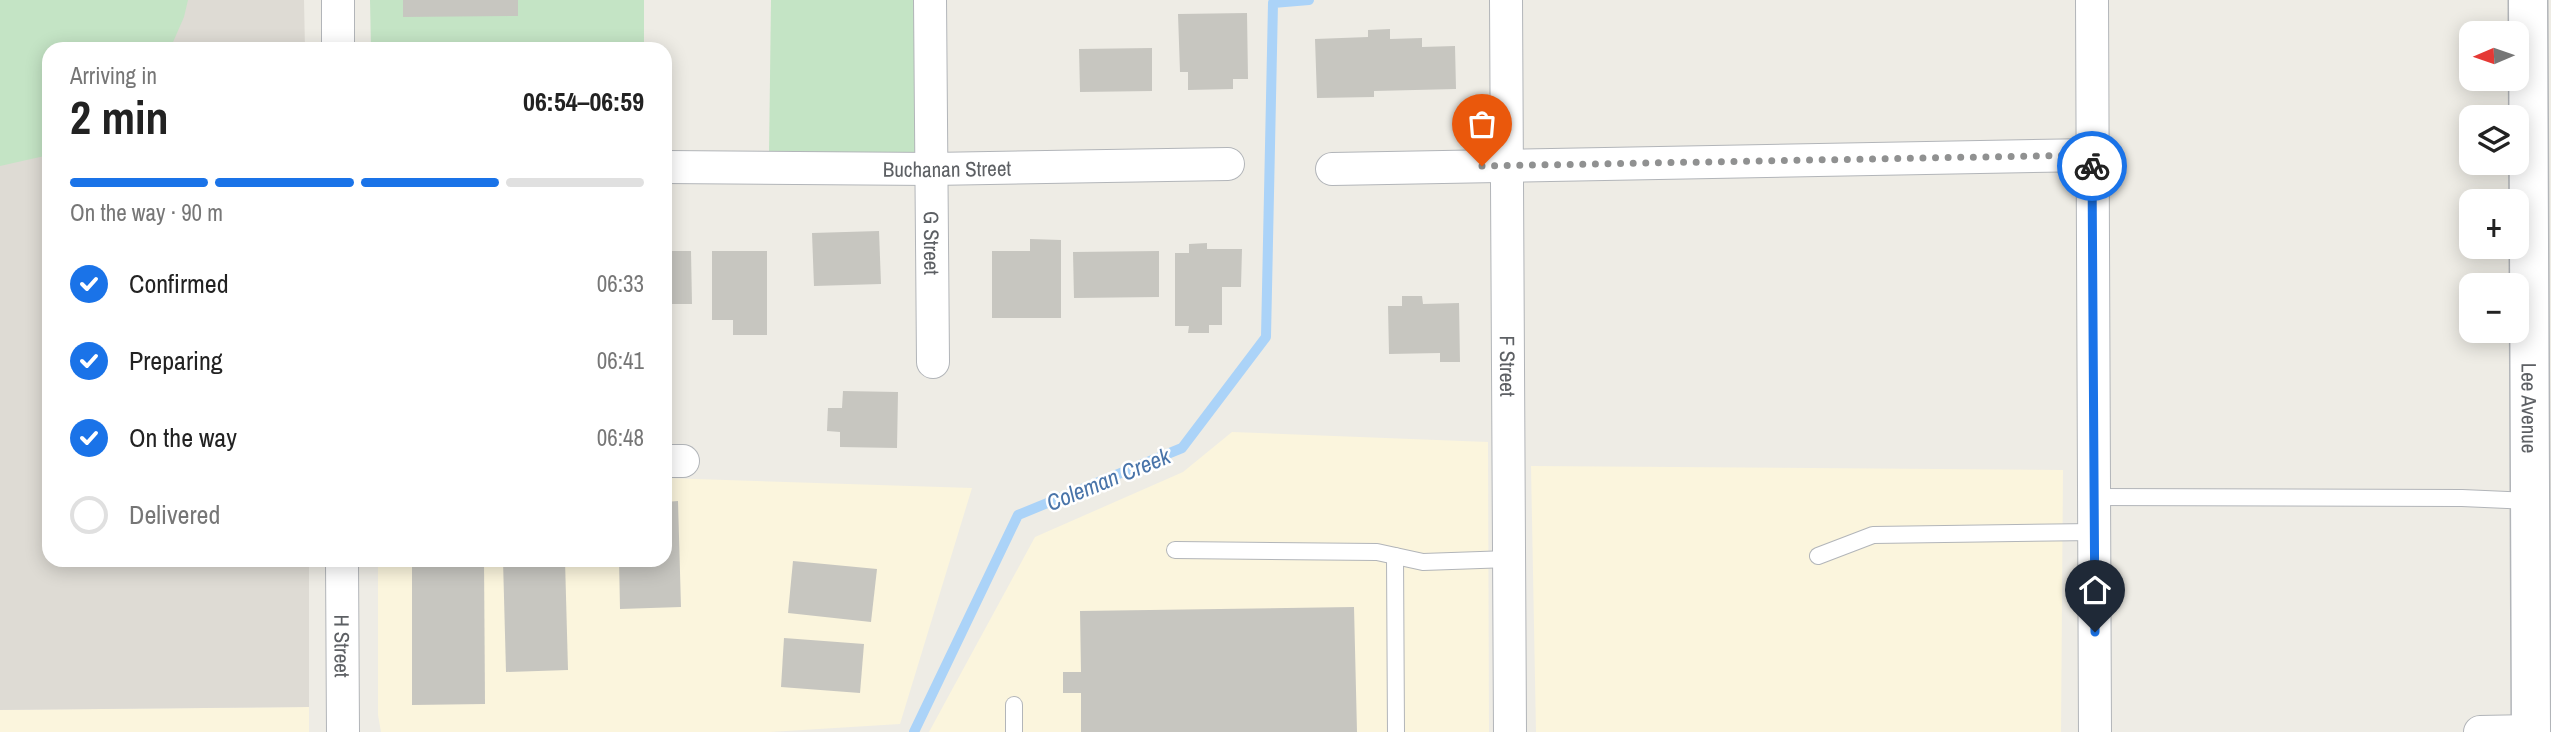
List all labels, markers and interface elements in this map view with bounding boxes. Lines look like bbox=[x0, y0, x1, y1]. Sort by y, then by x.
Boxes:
north arrow bbox=[2459, 21, 2529, 91]
map controls bbox=[2459, 21, 2529, 343]
text: Arriving in bbox=[70, 60, 157, 91]
text: 06:54–06:59 bbox=[523, 84, 644, 119]
text: 2 min bbox=[70, 86, 169, 148]
pin bbox=[1452, 94, 1512, 166]
icon: bag bbox=[1463, 105, 1501, 143]
button: layers bbox=[2459, 105, 2529, 175]
courier bbox=[2057, 131, 2127, 201]
icon: bike bbox=[2073, 147, 2111, 185]
street label: Buchanan Street bbox=[883, 153, 1012, 184]
button: + bbox=[2459, 189, 2529, 259]
text: On the way · 90 m bbox=[70, 197, 223, 228]
street label: G Street bbox=[917, 211, 947, 275]
icon: check bbox=[70, 265, 108, 303]
text: Confirmed bbox=[129, 266, 229, 301]
text: 06:33 bbox=[597, 268, 644, 299]
button: − bbox=[2459, 273, 2529, 343]
street label: F Street bbox=[1493, 335, 1523, 397]
icon: check bbox=[70, 342, 108, 380]
text: Preparing bbox=[129, 343, 223, 378]
text: 06:41 bbox=[597, 345, 644, 376]
street label: Lee Avenue bbox=[2515, 363, 2544, 453]
icon: check bbox=[70, 419, 108, 457]
text: On the way bbox=[129, 420, 237, 455]
text: 06:48 bbox=[597, 422, 644, 453]
water label: Coleman Creek bbox=[1041, 440, 1176, 518]
text: Delivered bbox=[129, 497, 220, 532]
pin bbox=[2065, 560, 2125, 632]
icon: home bbox=[2076, 571, 2114, 609]
street label: H Street bbox=[328, 614, 357, 678]

